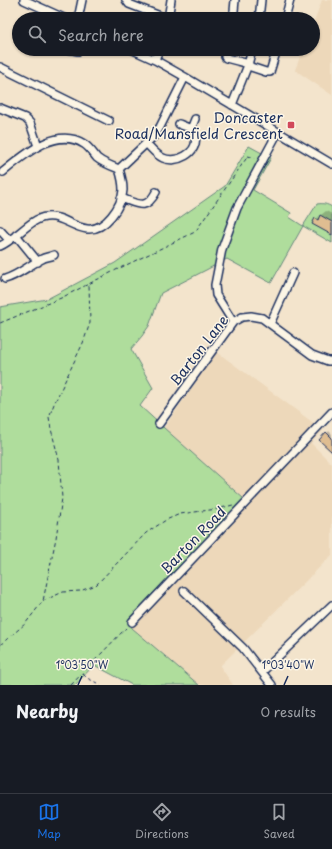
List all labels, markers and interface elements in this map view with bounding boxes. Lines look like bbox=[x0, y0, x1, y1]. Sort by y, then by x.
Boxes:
search box bbox=[12, 12, 320, 56]
icon: search bbox=[26, 23, 48, 45]
text: Search here bbox=[58, 23, 144, 46]
place label: Doncaster Road/Mansfield Crescent bbox=[115, 107, 283, 144]
marker: Doncaster Road/Mansfield Crescent bbox=[286, 120, 296, 130]
street label: Barton Lane bbox=[165, 310, 233, 390]
street label: Barton Road bbox=[155, 502, 231, 578]
text: 1°03'50"W bbox=[56, 657, 109, 672]
text: 1°03'40"W bbox=[262, 657, 315, 672]
text: Nearby bbox=[16, 698, 78, 724]
text: 0 results bbox=[261, 702, 316, 721]
tab: Map bbox=[37, 801, 61, 842]
tab: Directions bbox=[135, 801, 189, 842]
tab: Saved bbox=[263, 801, 295, 842]

